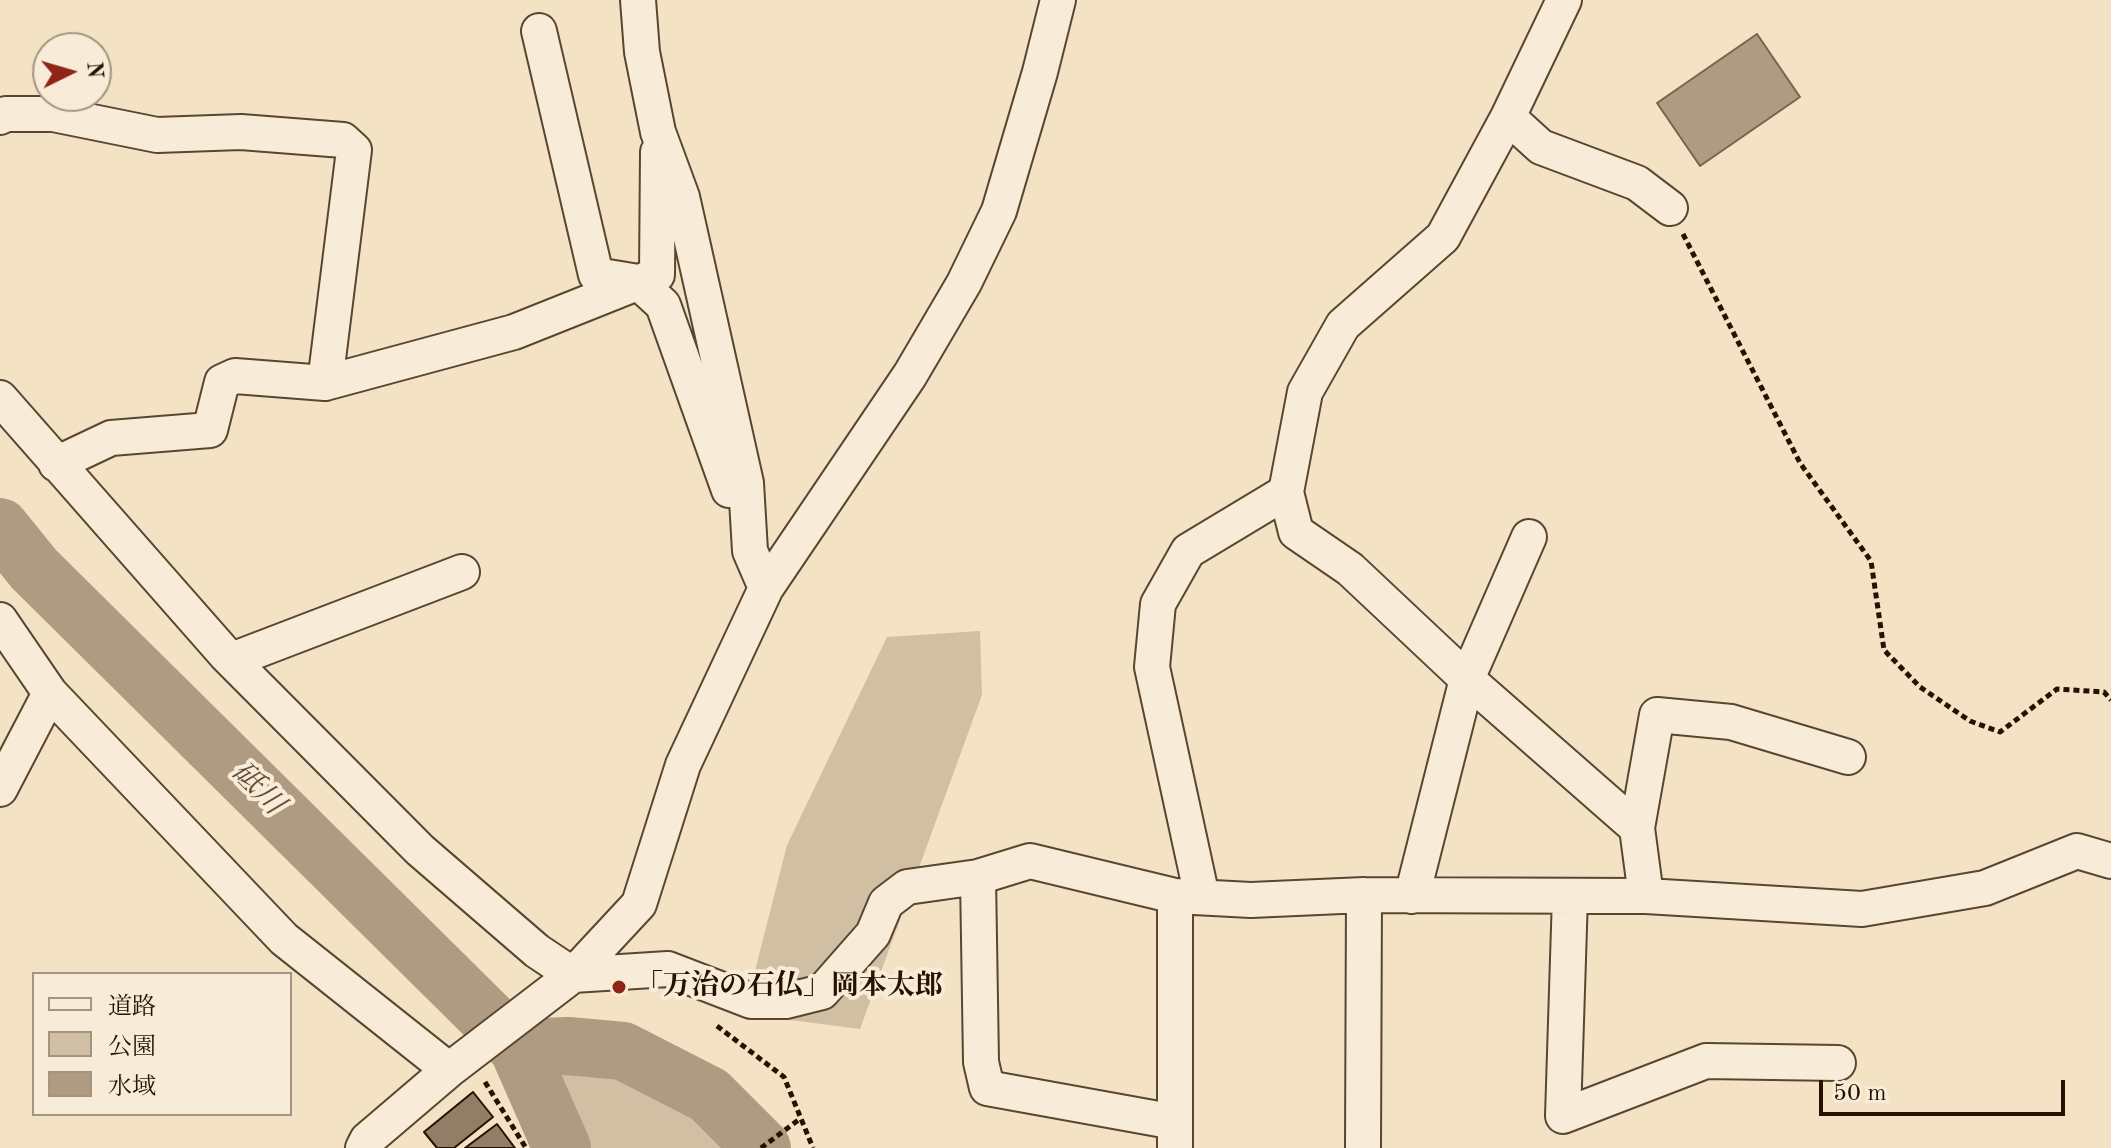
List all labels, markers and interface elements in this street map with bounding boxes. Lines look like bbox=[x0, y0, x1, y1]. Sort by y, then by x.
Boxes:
north arrow bbox=[32, 32, 112, 112]
text: N bbox=[82, 61, 106, 79]
water label: 砥川 bbox=[223, 755, 291, 823]
place label: 「万治の石仏」岡本太郎 bbox=[635, 970, 943, 1004]
legend bbox=[32, 972, 292, 1116]
marker: 「万治の石仏」岡本太郎 bbox=[610, 978, 628, 996]
text: 道路 bbox=[108, 996, 156, 1020]
text: 公園 bbox=[108, 1036, 156, 1060]
scale bar bbox=[1823, 1064, 2069, 1114]
text: 水域 bbox=[108, 1076, 156, 1100]
text: 50 m bbox=[1833, 1082, 1887, 1106]

